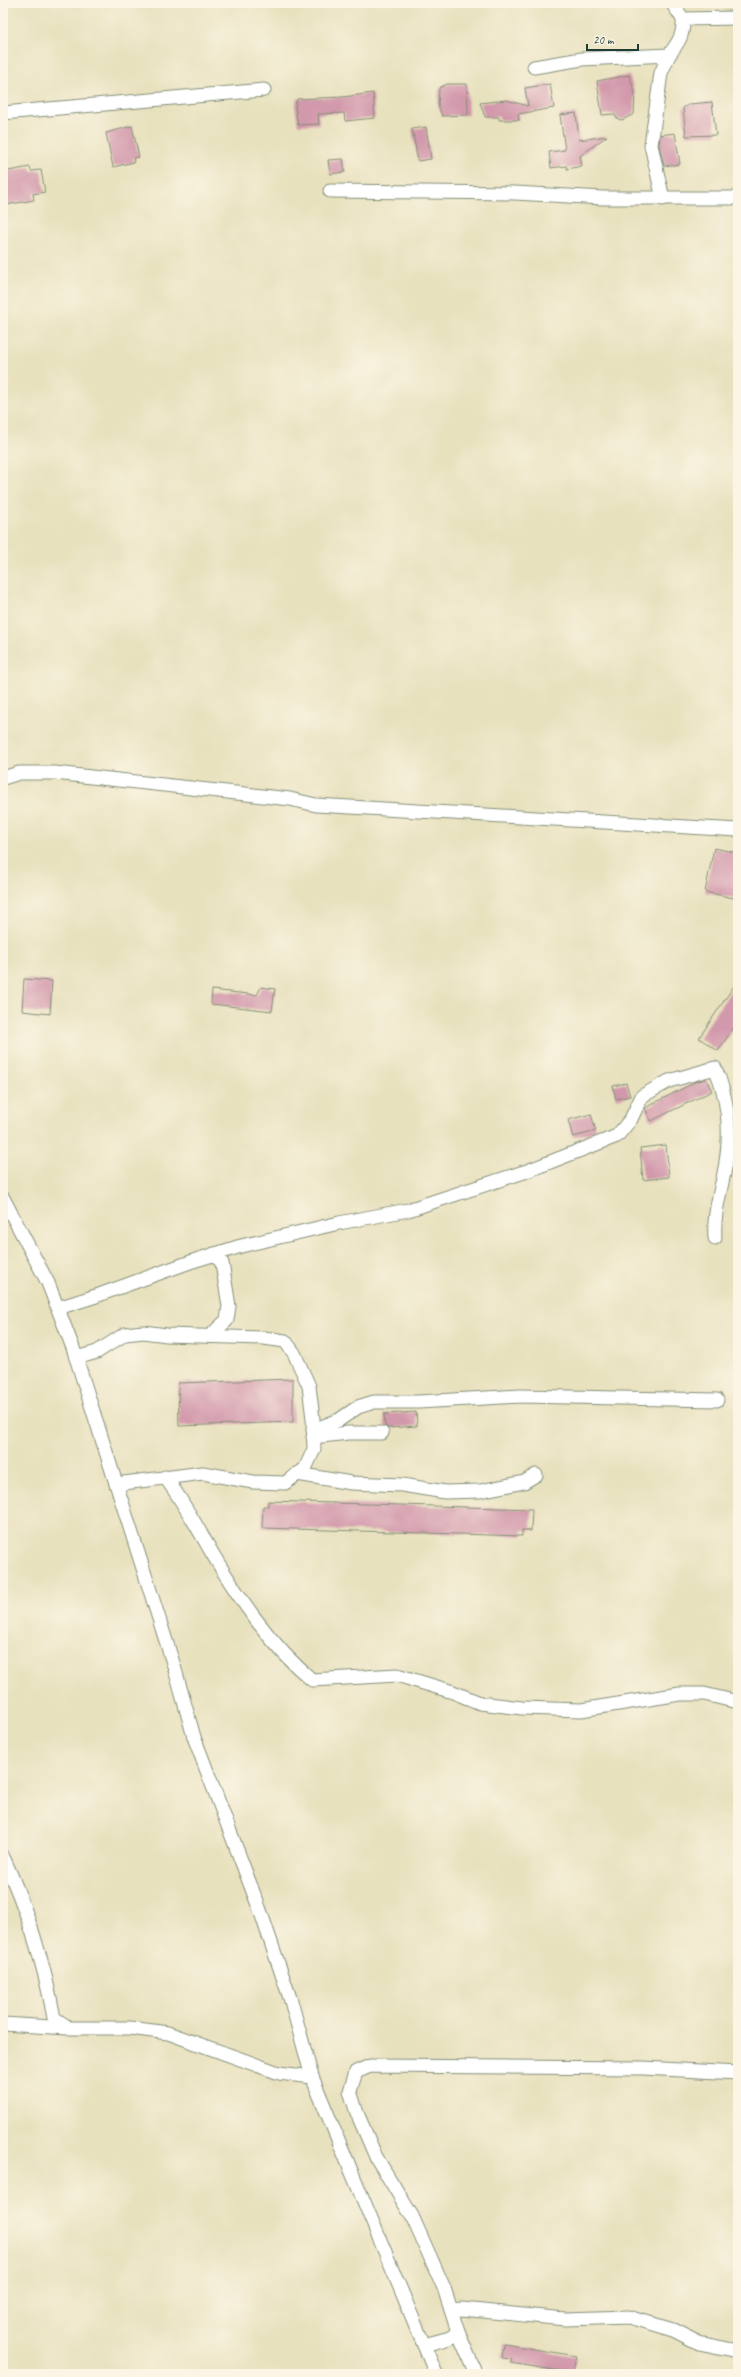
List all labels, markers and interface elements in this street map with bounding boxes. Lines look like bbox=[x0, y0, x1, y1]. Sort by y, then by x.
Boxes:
scale bar bbox=[587, 26, 638, 52]
text: 20 m bbox=[593, 32, 615, 48]

